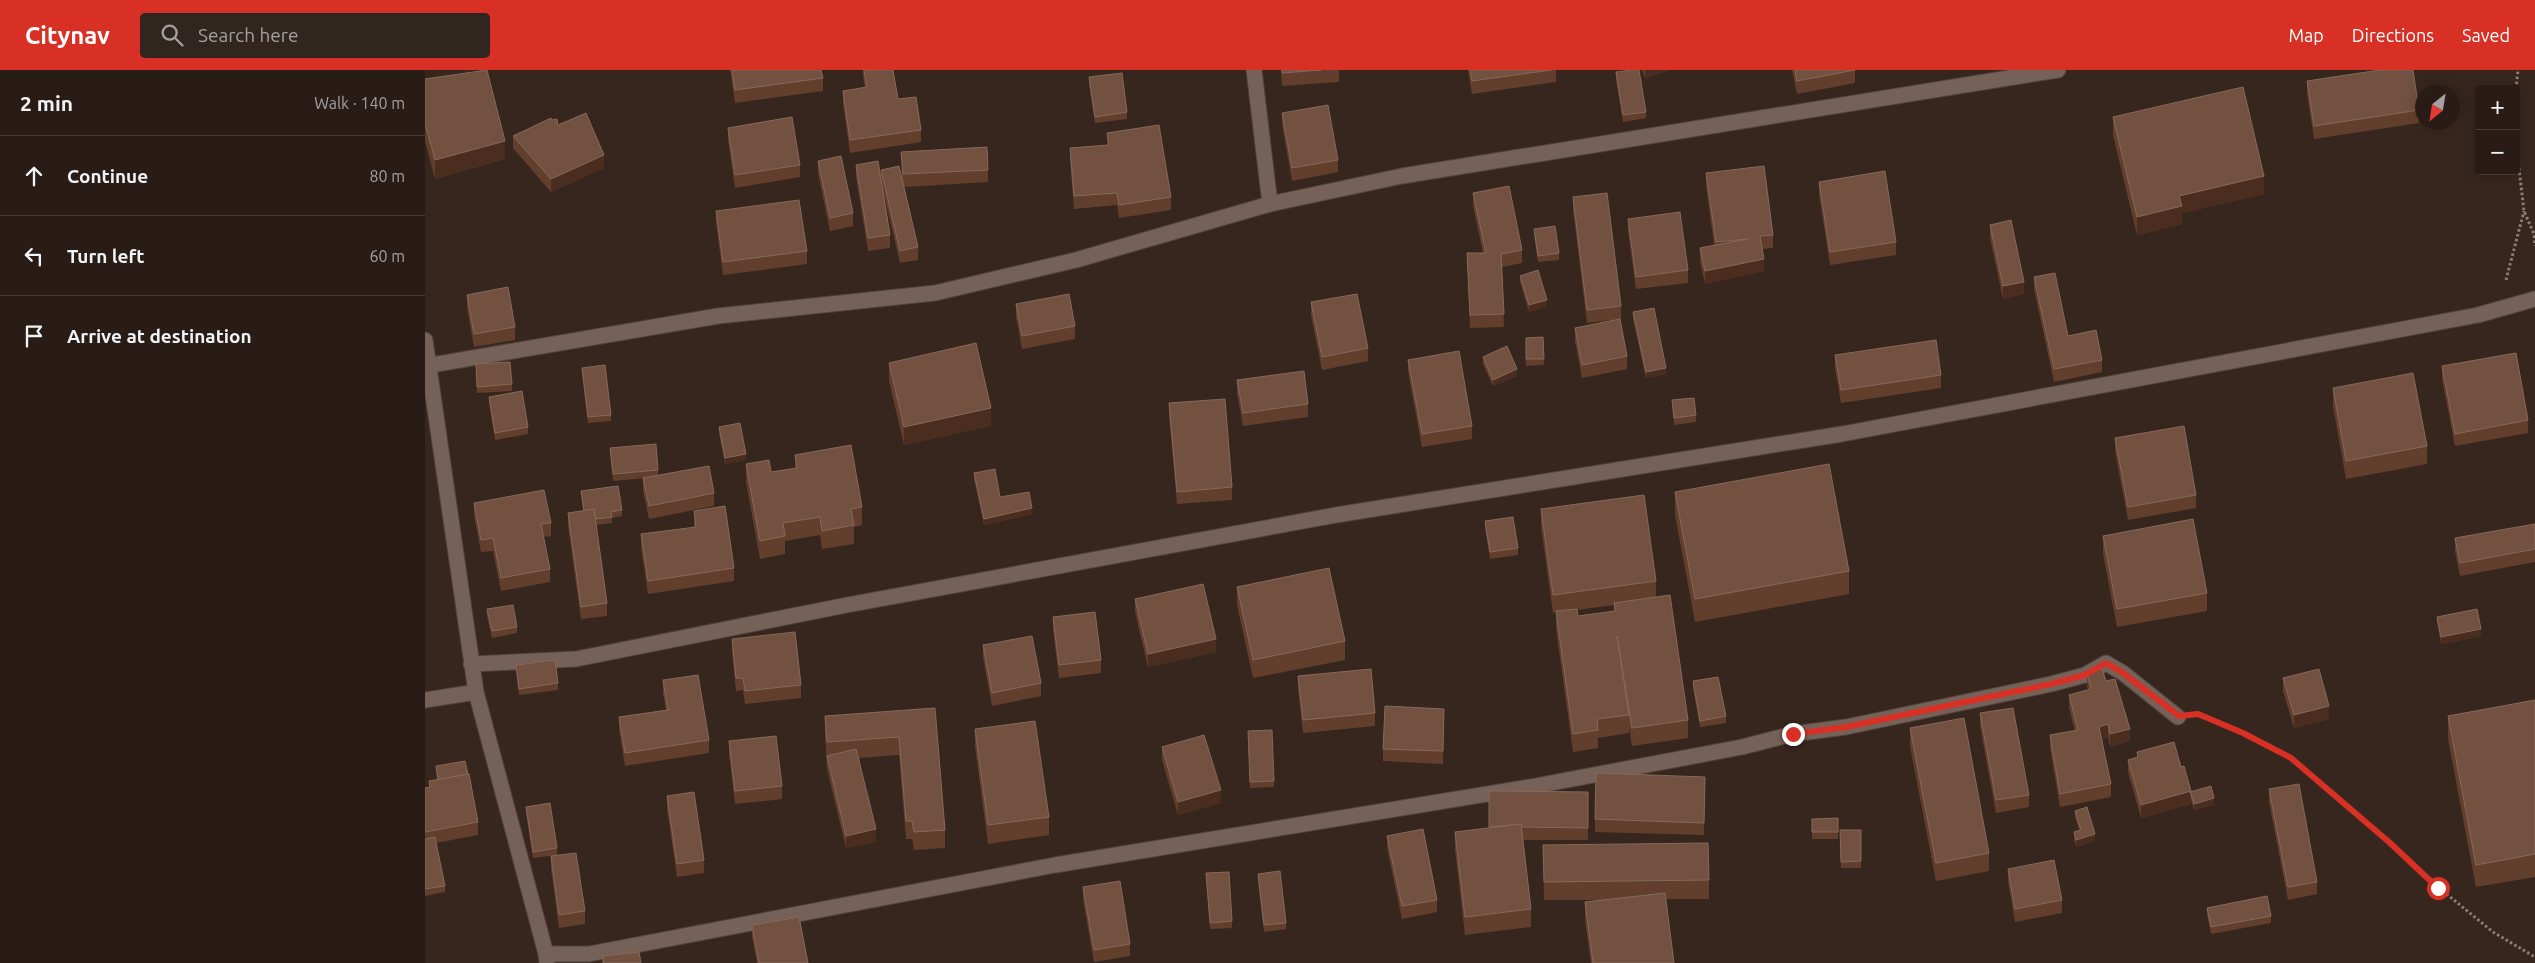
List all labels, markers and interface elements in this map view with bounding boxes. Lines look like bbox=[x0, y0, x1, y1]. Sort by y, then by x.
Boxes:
search box bbox=[140, 13, 490, 58]
icon: search bbox=[158, 21, 186, 49]
text: Citynav bbox=[25, 22, 110, 49]
text: Search here bbox=[198, 24, 298, 46]
text: Map bbox=[2288, 25, 2324, 45]
text: Directions bbox=[2352, 25, 2434, 45]
text: Saved bbox=[2462, 25, 2510, 45]
north arrow bbox=[2415, 85, 2460, 130]
map controls bbox=[2475, 85, 2520, 175]
button: + bbox=[2475, 85, 2520, 130]
text: 2 min bbox=[20, 91, 73, 115]
text: Walk · 140 m bbox=[314, 94, 405, 112]
button: − bbox=[2475, 130, 2520, 175]
icon: ahead bbox=[20, 162, 48, 190]
text: Continue bbox=[67, 165, 148, 187]
text: 80 m bbox=[369, 167, 405, 185]
icon: left bbox=[20, 242, 48, 270]
text: Turn left bbox=[67, 245, 145, 267]
text: 60 m bbox=[369, 247, 405, 265]
icon: arrive bbox=[20, 322, 48, 350]
text: Arrive at destination bbox=[67, 325, 252, 347]
route end bbox=[1782, 723, 1805, 746]
route start bbox=[2427, 877, 2450, 900]

